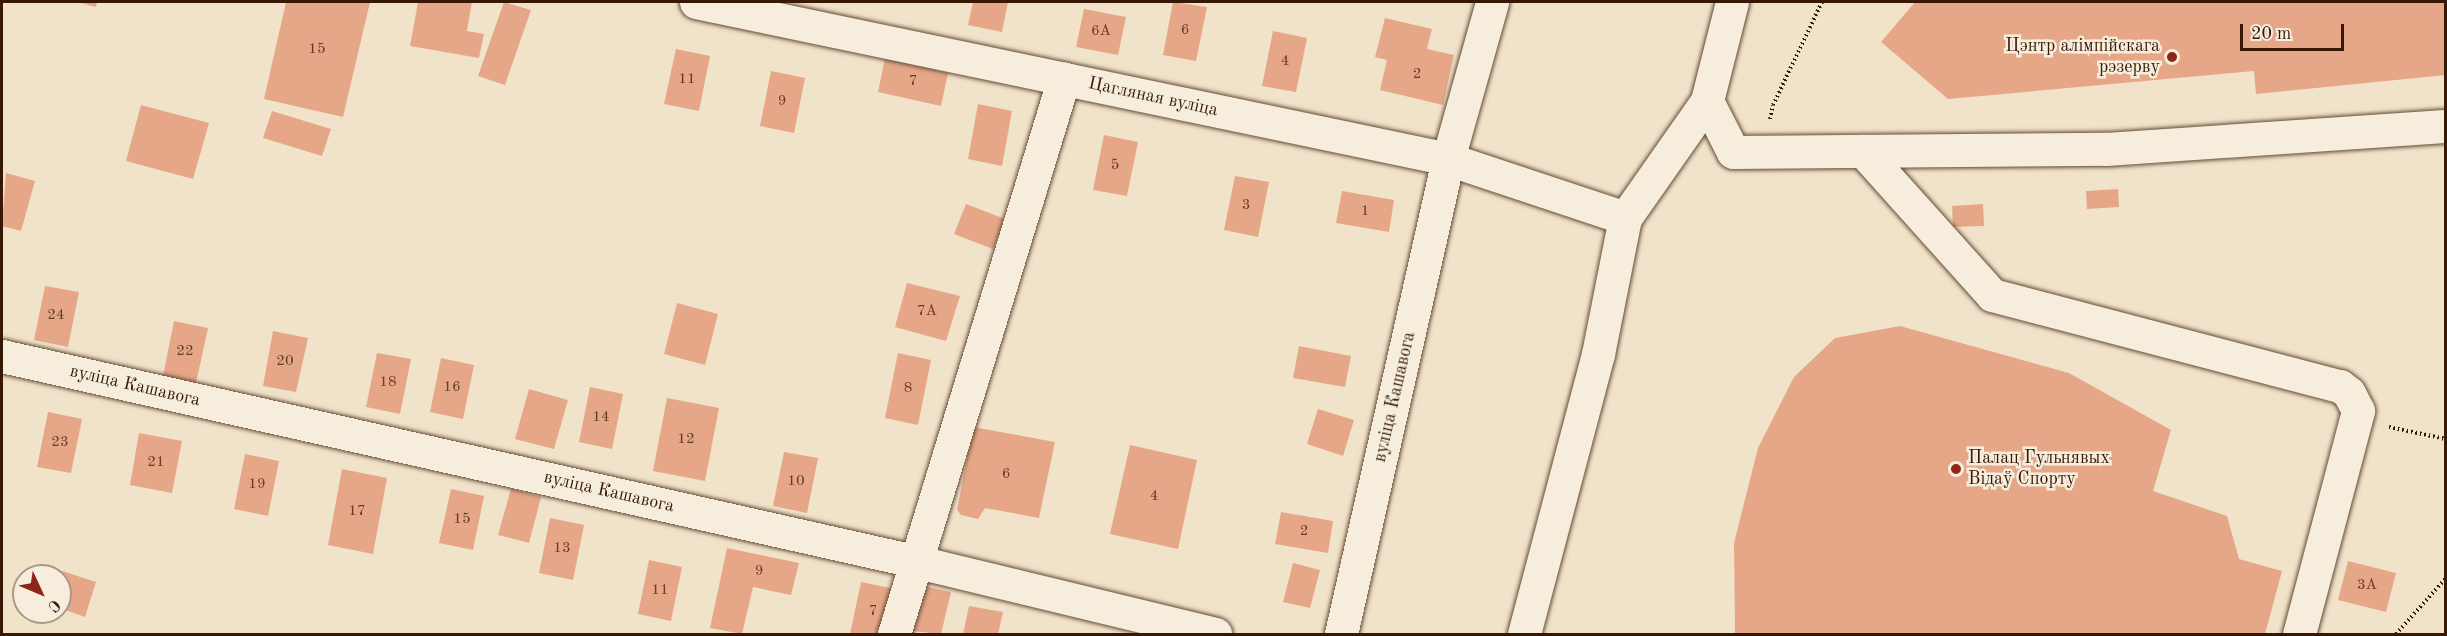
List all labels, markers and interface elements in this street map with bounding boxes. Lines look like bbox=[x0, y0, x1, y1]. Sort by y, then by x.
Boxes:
scale bar bbox=[2243, 12, 2346, 50]
house number: 6 bbox=[1181, 22, 1189, 40]
house number: 6А bbox=[1091, 23, 1111, 41]
text: 20 m bbox=[2251, 25, 2291, 43]
place label: Цэнтр алімпійскага рэзерву bbox=[2005, 36, 2160, 78]
house number: 15 bbox=[308, 41, 326, 59]
marker: Цэнтр алімпійскага рэзерву bbox=[2165, 50, 2179, 64]
house number: 4 bbox=[1281, 53, 1289, 71]
house number: 2 bbox=[1413, 66, 1421, 84]
house number: 11 bbox=[678, 71, 696, 89]
house number: 7 bbox=[909, 73, 917, 91]
street label: Цагляная вуліца bbox=[1086, 73, 1220, 121]
house number: 9 bbox=[778, 93, 786, 111]
house number: 5 bbox=[1111, 157, 1119, 175]
house number: 3 bbox=[1242, 197, 1250, 215]
house number: 1 bbox=[1361, 203, 1369, 221]
house number: 7А bbox=[917, 303, 937, 321]
house number: 24 bbox=[47, 307, 65, 325]
street label: вуліца Кашавога bbox=[1369, 330, 1421, 464]
house number: 22 bbox=[176, 343, 194, 361]
house number: 20 bbox=[276, 353, 294, 371]
street label: вуліца Кашавога bbox=[68, 360, 202, 412]
house number: 18 bbox=[379, 374, 397, 392]
house number: 16 bbox=[443, 379, 461, 397]
house number: 8 bbox=[904, 380, 912, 398]
house number: 14 bbox=[592, 409, 610, 427]
house number: 12 bbox=[677, 431, 695, 449]
house number: 23 bbox=[51, 434, 69, 452]
place label: Палац Гульнявых Відаў Спорту bbox=[1968, 448, 2110, 490]
house number: 21 bbox=[147, 454, 165, 472]
marker: Палац Гульнявых Відаў Спорту bbox=[1949, 462, 1963, 476]
street label: вуліца Кашавога bbox=[542, 466, 676, 518]
house number: 6 bbox=[1002, 466, 1010, 484]
house number: 10 bbox=[787, 473, 805, 491]
house number: 19 bbox=[248, 476, 266, 494]
house number: 4 bbox=[1150, 488, 1158, 506]
house number: 17 bbox=[348, 503, 366, 521]
house number: 15 bbox=[453, 511, 471, 529]
house number: 2 bbox=[1300, 523, 1308, 541]
house number: 13 bbox=[553, 540, 571, 558]
house number: 9 bbox=[755, 563, 763, 581]
north arrow bbox=[12, 564, 72, 624]
house number: 3А bbox=[2357, 577, 2377, 595]
house number: 11 bbox=[651, 582, 669, 600]
text: С bbox=[44, 596, 63, 614]
house number: 7 bbox=[869, 603, 877, 621]

